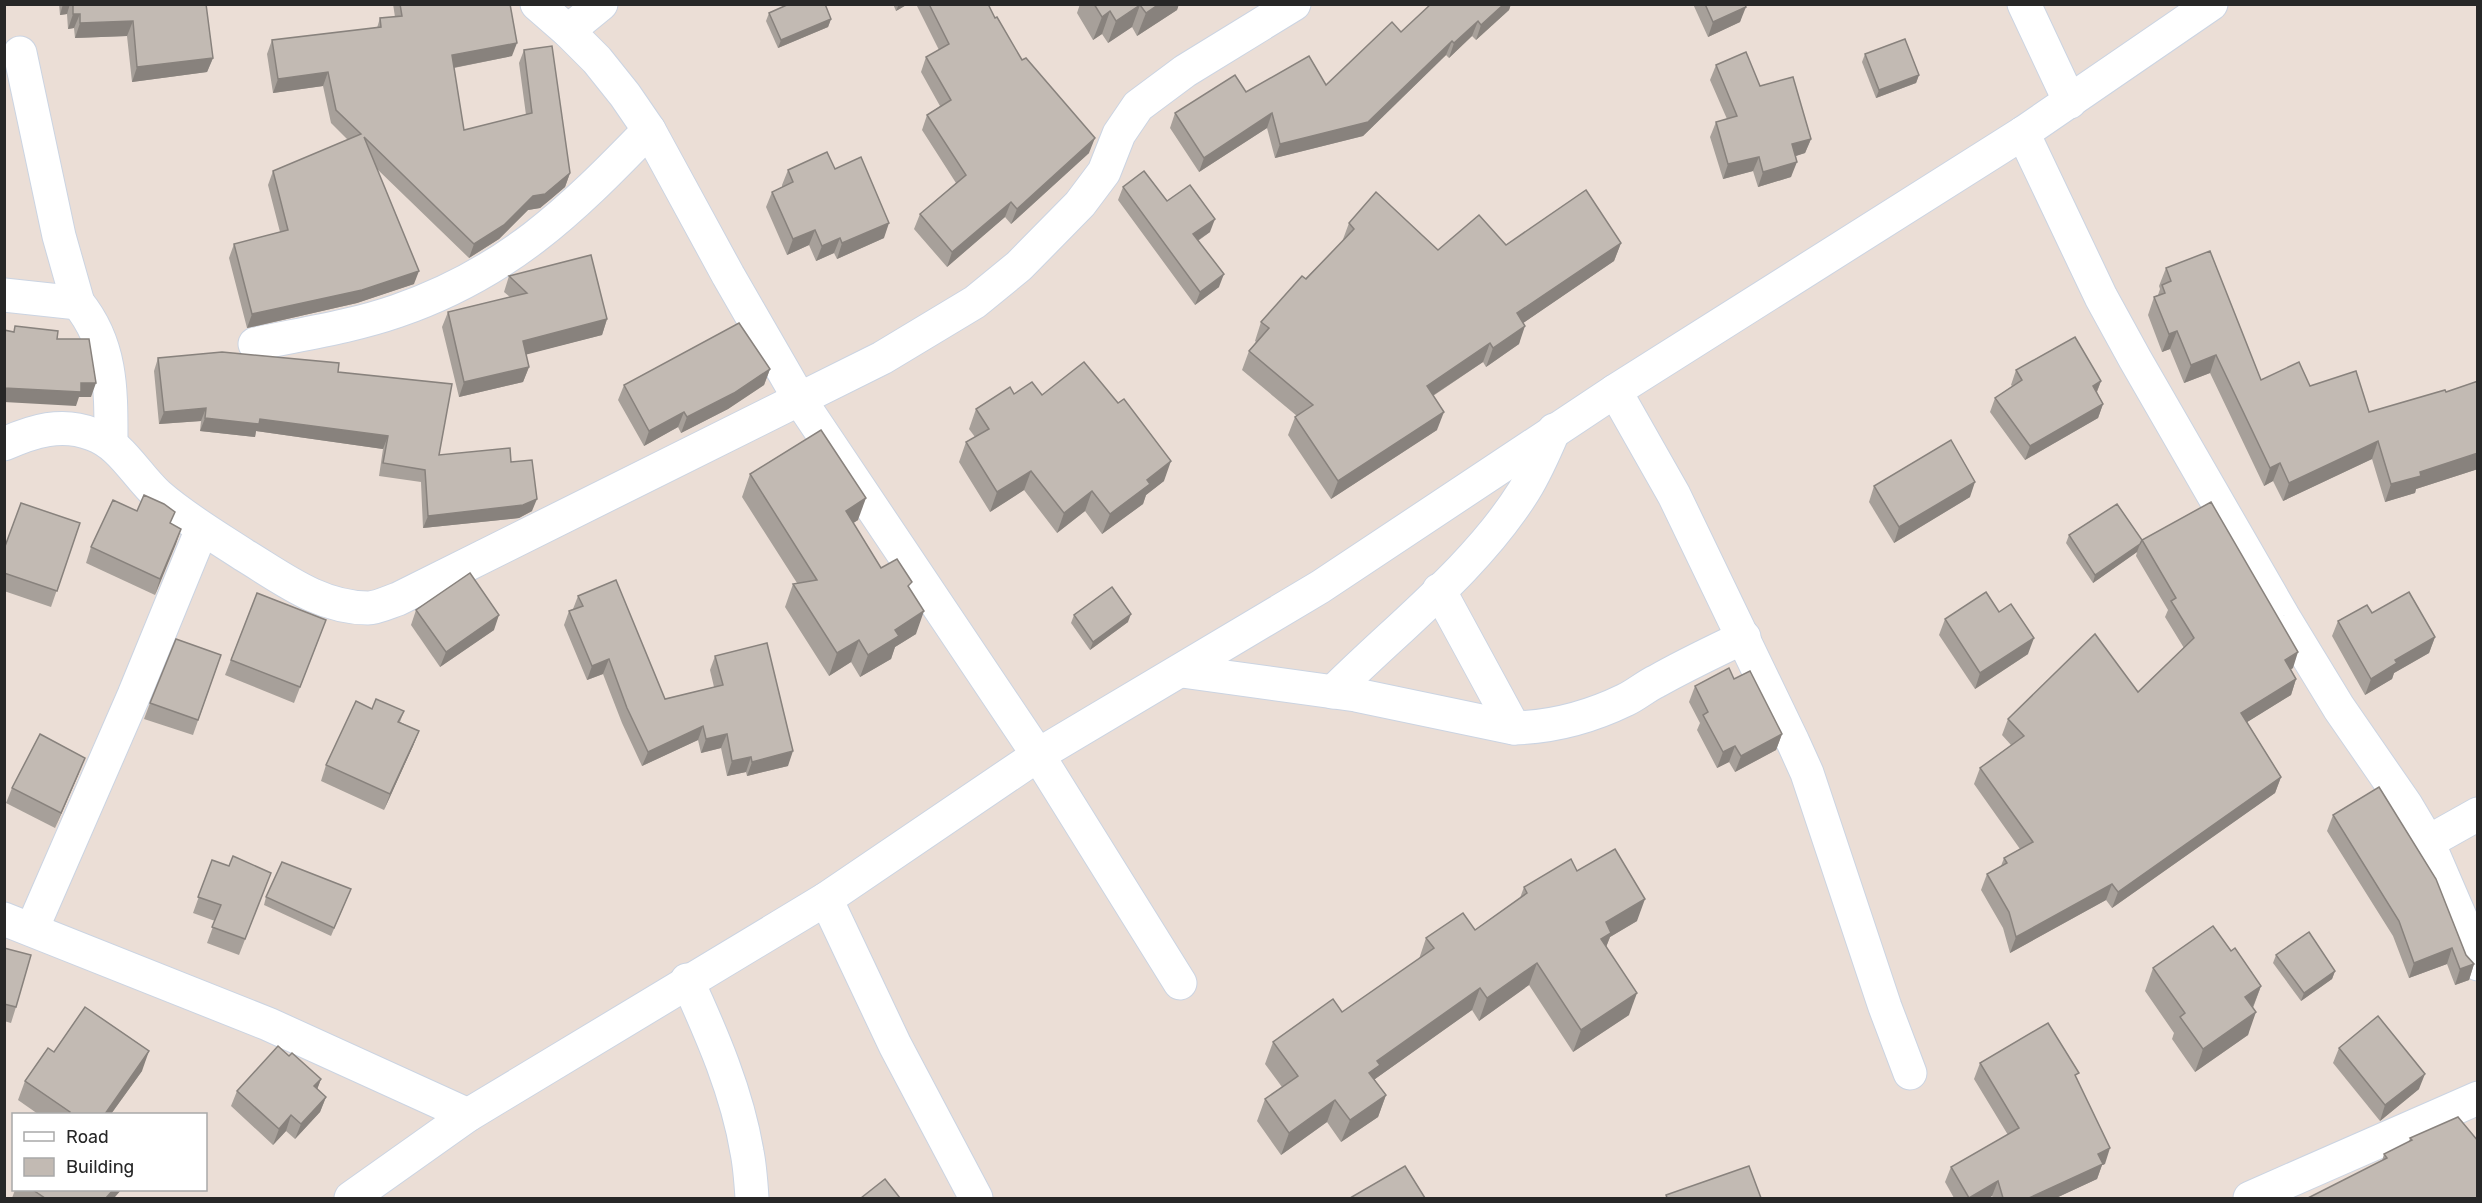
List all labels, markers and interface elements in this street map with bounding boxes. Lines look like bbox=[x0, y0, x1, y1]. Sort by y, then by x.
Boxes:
legend bbox=[12, 1113, 207, 1191]
text: Road bbox=[66, 1126, 109, 1148]
text: Building bbox=[66, 1156, 134, 1178]

